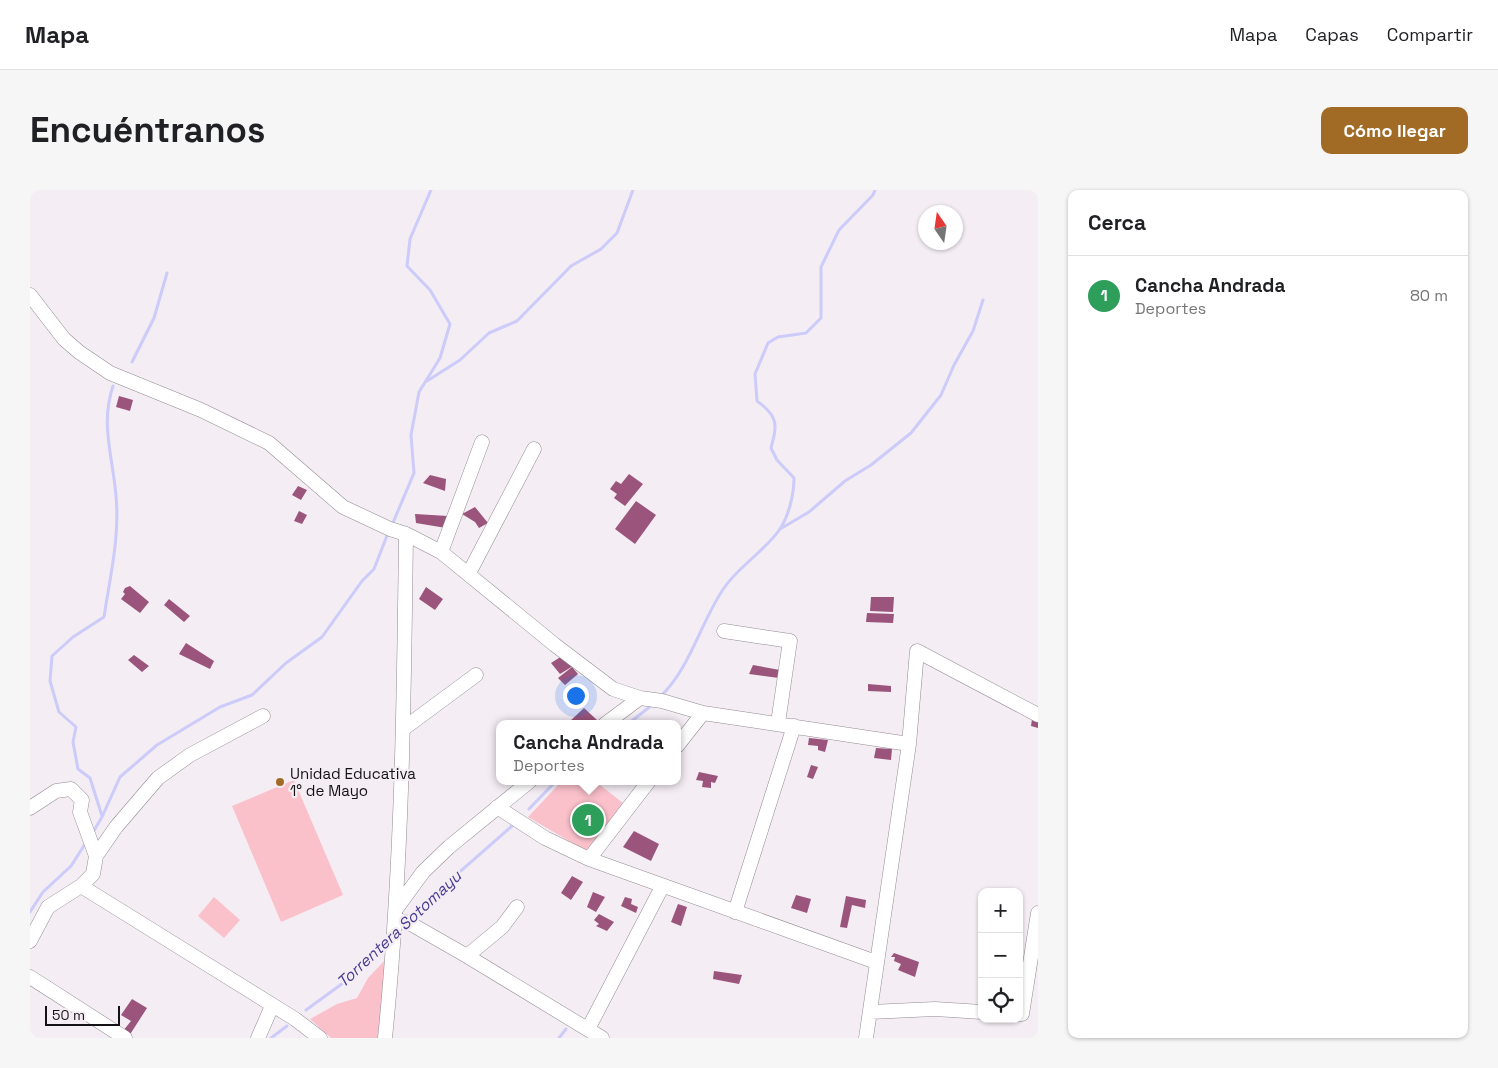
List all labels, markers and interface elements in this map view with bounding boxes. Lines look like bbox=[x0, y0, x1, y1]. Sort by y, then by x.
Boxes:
text: Mapa bbox=[25, 19, 89, 50]
text: Mapa bbox=[1229, 23, 1277, 46]
text: Capas bbox=[1305, 23, 1359, 46]
text: Compartir bbox=[1387, 23, 1473, 46]
button: Cómo llegar bbox=[1321, 107, 1468, 154]
text: Encuéntranos bbox=[30, 108, 265, 152]
north arrow bbox=[918, 205, 963, 250]
text: Cerca bbox=[1088, 209, 1146, 236]
text: Cancha Andrada bbox=[1135, 273, 1285, 298]
text: 1 bbox=[1100, 285, 1108, 306]
text: 80 m bbox=[1410, 285, 1448, 306]
text: Deportes bbox=[1135, 298, 1206, 319]
your location bbox=[563, 683, 589, 709]
popup bbox=[496, 720, 681, 785]
text: Cancha Andrada bbox=[513, 730, 664, 755]
text: Deportes bbox=[513, 755, 585, 776]
place label: Unidad Educativa 1° de Mayo bbox=[290, 764, 416, 800]
marker: Unidad Educativa 1° de Mayo bbox=[274, 776, 286, 788]
pin: 1 bbox=[572, 801, 604, 839]
water label: Torrentera Sotomayu bbox=[332, 865, 467, 992]
map controls bbox=[978, 888, 1023, 1023]
button: + bbox=[978, 888, 1023, 933]
button: − bbox=[978, 933, 1023, 978]
button: locate bbox=[978, 978, 1023, 1023]
scale bar bbox=[45, 1003, 120, 1026]
text: 50 m bbox=[52, 1006, 85, 1024]

